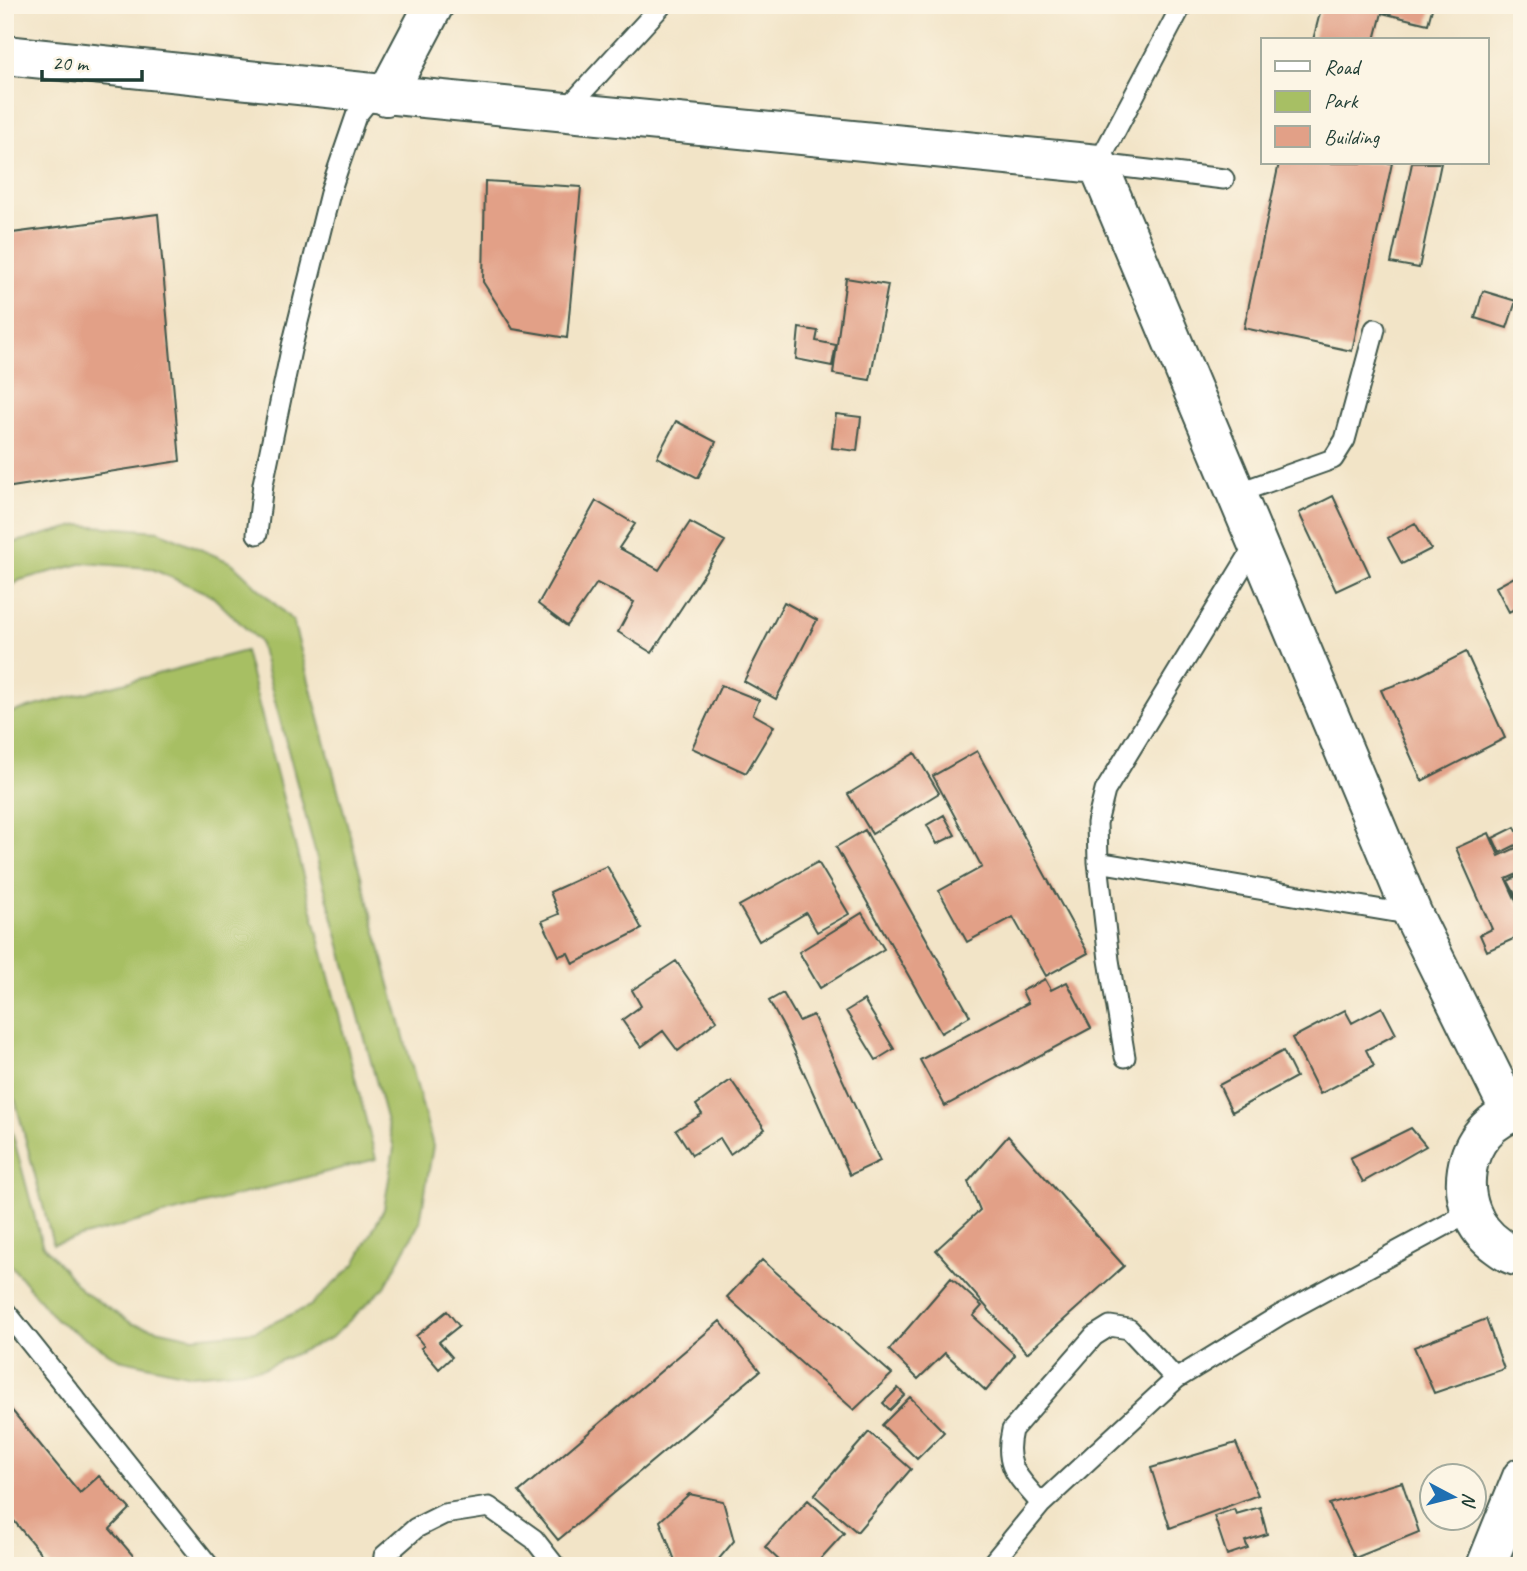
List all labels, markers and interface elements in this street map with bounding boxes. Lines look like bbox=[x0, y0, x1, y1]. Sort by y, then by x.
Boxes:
scale bar bbox=[42, 38, 142, 82]
legend bbox=[1261, 38, 1488, 164]
text: 20 m bbox=[52, 50, 90, 76]
text: Road bbox=[1324, 54, 1363, 80]
text: Park bbox=[1324, 88, 1359, 114]
text: Building bbox=[1324, 124, 1381, 150]
north arrow bbox=[1418, 1462, 1488, 1532]
text: N bbox=[1456, 1492, 1482, 1509]

